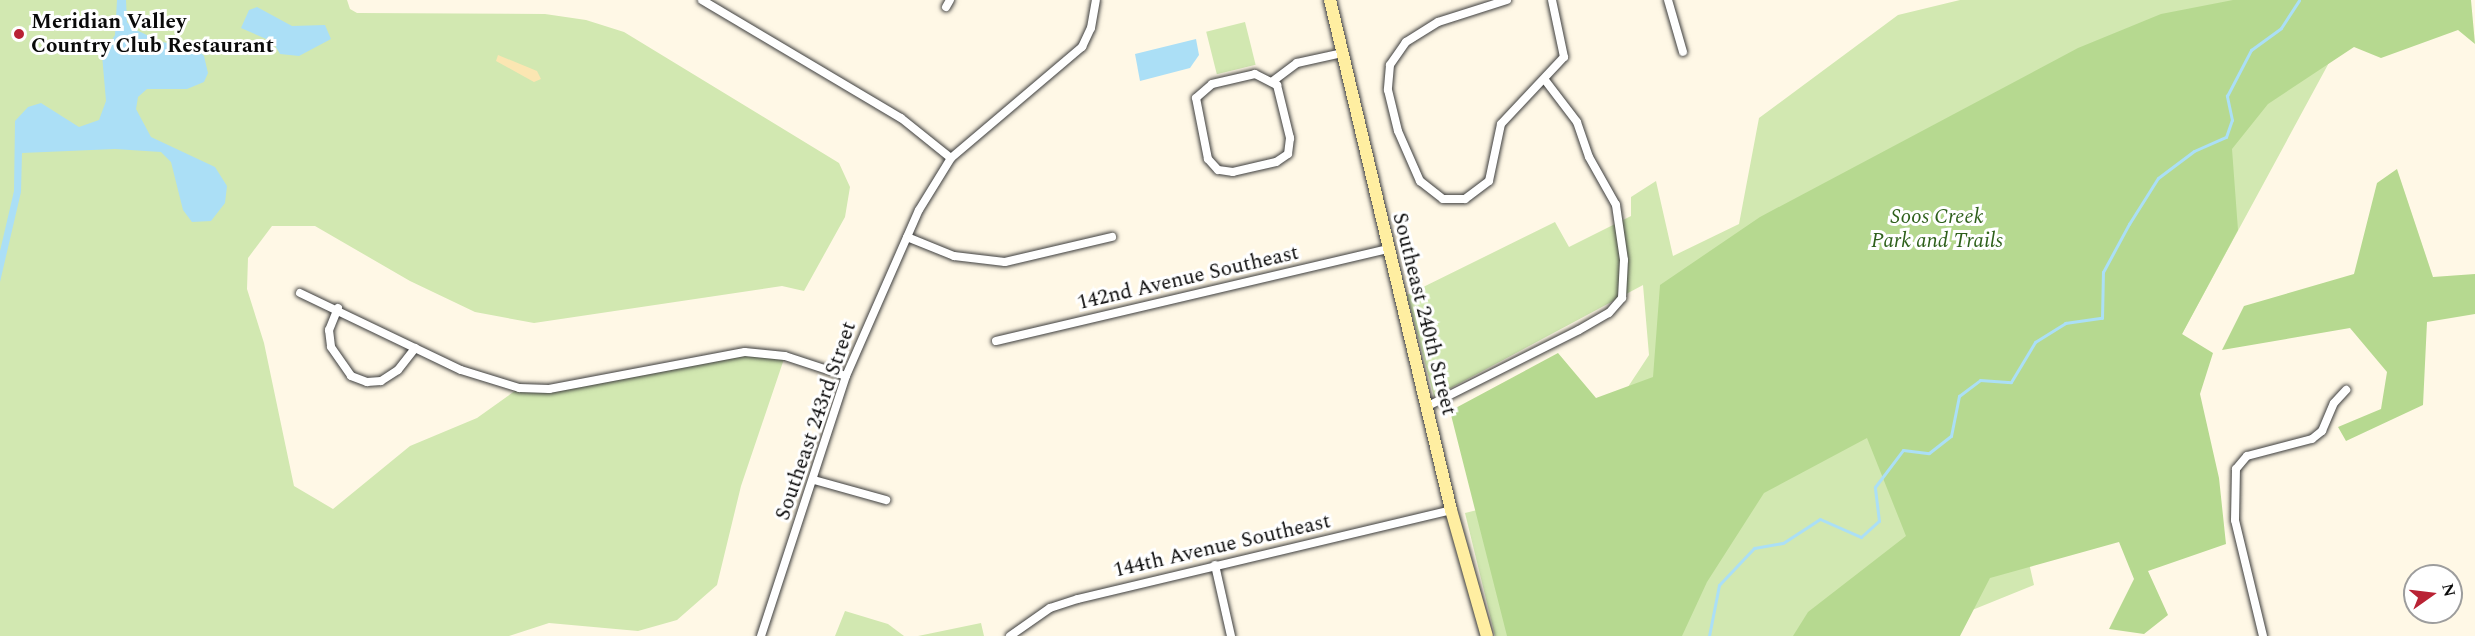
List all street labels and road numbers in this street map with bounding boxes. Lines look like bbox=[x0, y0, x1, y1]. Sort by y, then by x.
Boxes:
street label: Southeast 240th Street bbox=[1387, 210, 1461, 418]
street label: 142nd Avenue Southeast bbox=[1075, 240, 1301, 316]
street label: Southeast 243rd Street bbox=[770, 318, 862, 524]
street label: 144th Avenue Southeast bbox=[1111, 509, 1333, 583]

